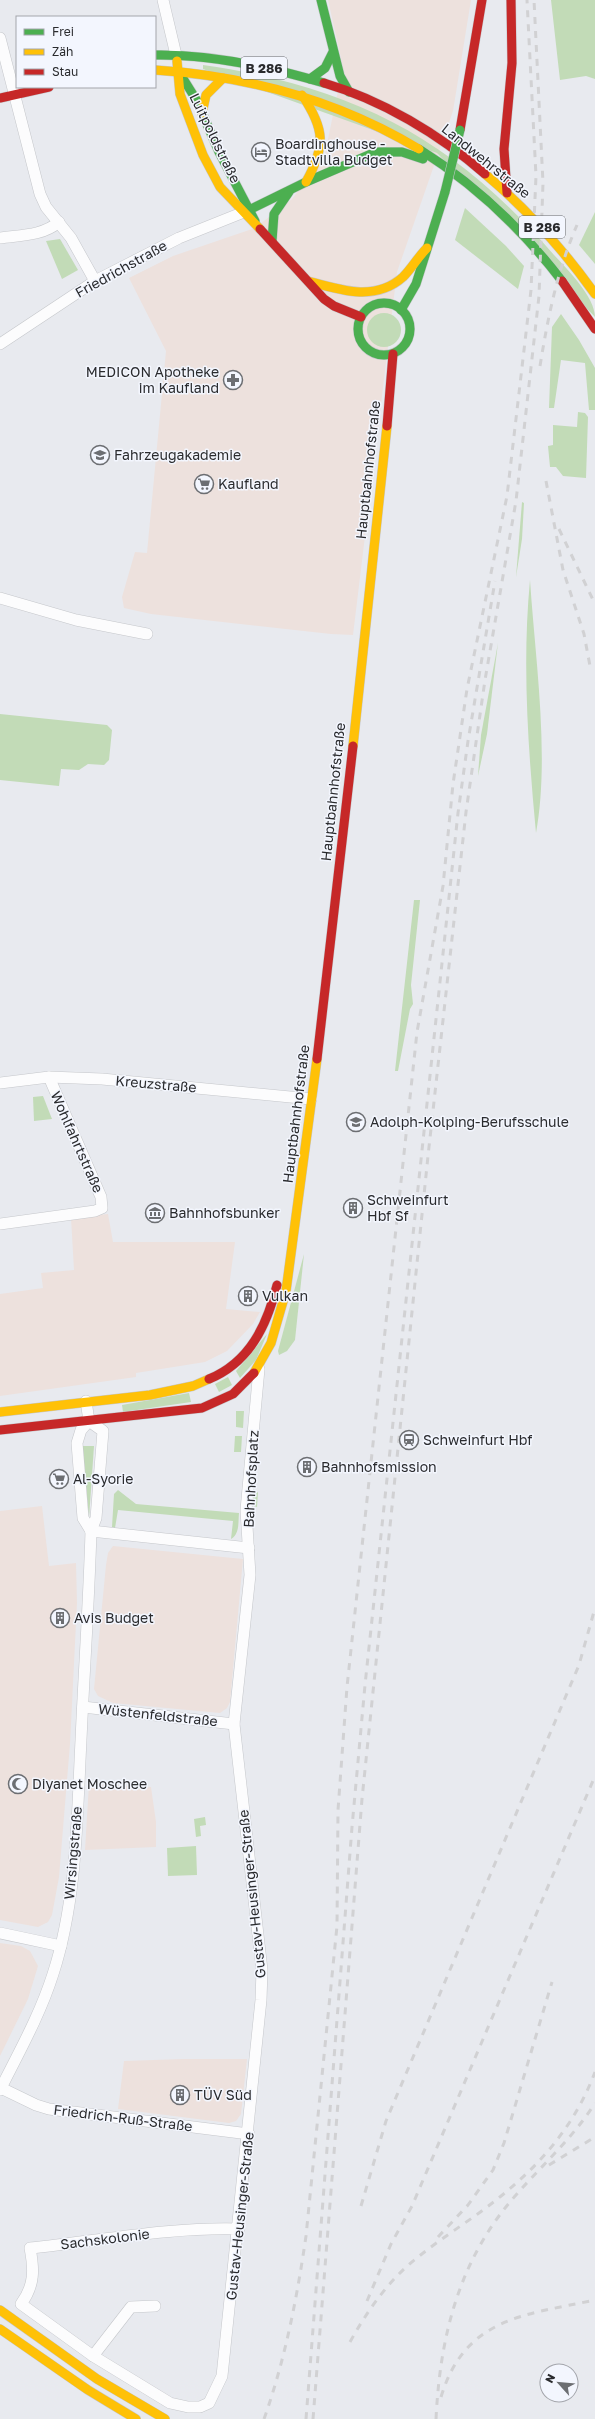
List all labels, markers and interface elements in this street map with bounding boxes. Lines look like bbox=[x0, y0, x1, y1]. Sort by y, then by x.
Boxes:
legend bbox=[16, 16, 156, 88]
text: Frei bbox=[52, 24, 74, 39]
text: Zäh bbox=[52, 44, 73, 59]
road number: B 286 bbox=[241, 57, 287, 79]
text: Stau bbox=[52, 64, 78, 79]
street label: Luitpoldstraße bbox=[186, 90, 245, 186]
street label: Landwehrstraße bbox=[439, 120, 534, 202]
place label: Boardinghouse - Stadtvilla Budget bbox=[275, 135, 392, 168]
hotel icon: Boardinghouse - Stadtvilla Budget bbox=[250, 141, 272, 163]
road number: B 286 bbox=[519, 216, 565, 238]
street label: Friedrichstraße bbox=[72, 236, 170, 301]
place label: MEDICON Apotheke im Kaufland bbox=[86, 363, 219, 396]
pharmacy icon: MEDICON Apotheke im Kaufland bbox=[222, 369, 244, 391]
street label: Hauptbahnhofstraße bbox=[352, 400, 383, 540]
school or university icon: Fahrzeugakademie bbox=[89, 444, 111, 466]
place label: Fahrzeugakademie bbox=[114, 446, 241, 463]
supermarket icon: Kaufland bbox=[193, 473, 215, 495]
place label: Kaufland bbox=[218, 475, 279, 492]
street label: Hauptbahnhofstraße bbox=[317, 722, 348, 862]
street label: Hauptbahnhofstraße bbox=[279, 1044, 312, 1184]
street label: Kreuzstraße bbox=[115, 1071, 197, 1096]
street label: Wohlfahrtstraße bbox=[47, 1088, 107, 1195]
school or university icon: Adolph-Kolping-Berufsschule bbox=[345, 1111, 367, 1133]
place label: Adolph-Kolping-Berufsschule bbox=[370, 1113, 569, 1130]
place label: Schweinfurt Hbf Sf bbox=[367, 1191, 449, 1224]
building icon: Schweinfurt Hbf Sf bbox=[342, 1197, 364, 1219]
museum icon: Bahnhofsbunker bbox=[144, 1202, 166, 1224]
place label: Bahnhofsbunker bbox=[169, 1204, 280, 1221]
building icon: Vulkan bbox=[237, 1285, 259, 1307]
place label: Vulkan bbox=[262, 1287, 308, 1304]
station icon: Schweinfurt Hbf bbox=[398, 1429, 420, 1451]
street label: Bahnhofsplatz bbox=[239, 1430, 262, 1528]
place label: Schweinfurt Hbf bbox=[423, 1431, 532, 1448]
building icon: Bahnhofsmission bbox=[296, 1456, 318, 1478]
place label: Bahnhofsmission bbox=[321, 1458, 437, 1475]
supermarket icon: Al-Syorie bbox=[48, 1468, 70, 1490]
place label: Al-Syorie bbox=[73, 1470, 133, 1487]
building icon: Avis Budget bbox=[49, 1607, 71, 1629]
place label: Avis Budget bbox=[74, 1609, 154, 1626]
street label: Wüstenfeldstraße bbox=[98, 1700, 219, 1729]
mosque icon: Diyanet Moschee bbox=[7, 1773, 29, 1795]
place label: Diyanet Moschee bbox=[32, 1775, 147, 1792]
street label: Wirsingstraße bbox=[60, 1806, 85, 1900]
street label: Gustav-Heusinger-Straße bbox=[234, 1809, 269, 1979]
building icon: TÜV Süd bbox=[169, 2084, 191, 2106]
place label: TÜV Süd bbox=[194, 2086, 252, 2103]
street label: Friedrich-Ruß-Straße bbox=[53, 2101, 194, 2134]
street label: Gustav-Heusinger-Straße bbox=[222, 2131, 257, 2301]
street label: Sachskolonie bbox=[59, 2225, 151, 2252]
north arrow bbox=[539, 2363, 579, 2403]
text: N bbox=[542, 2372, 557, 2385]

